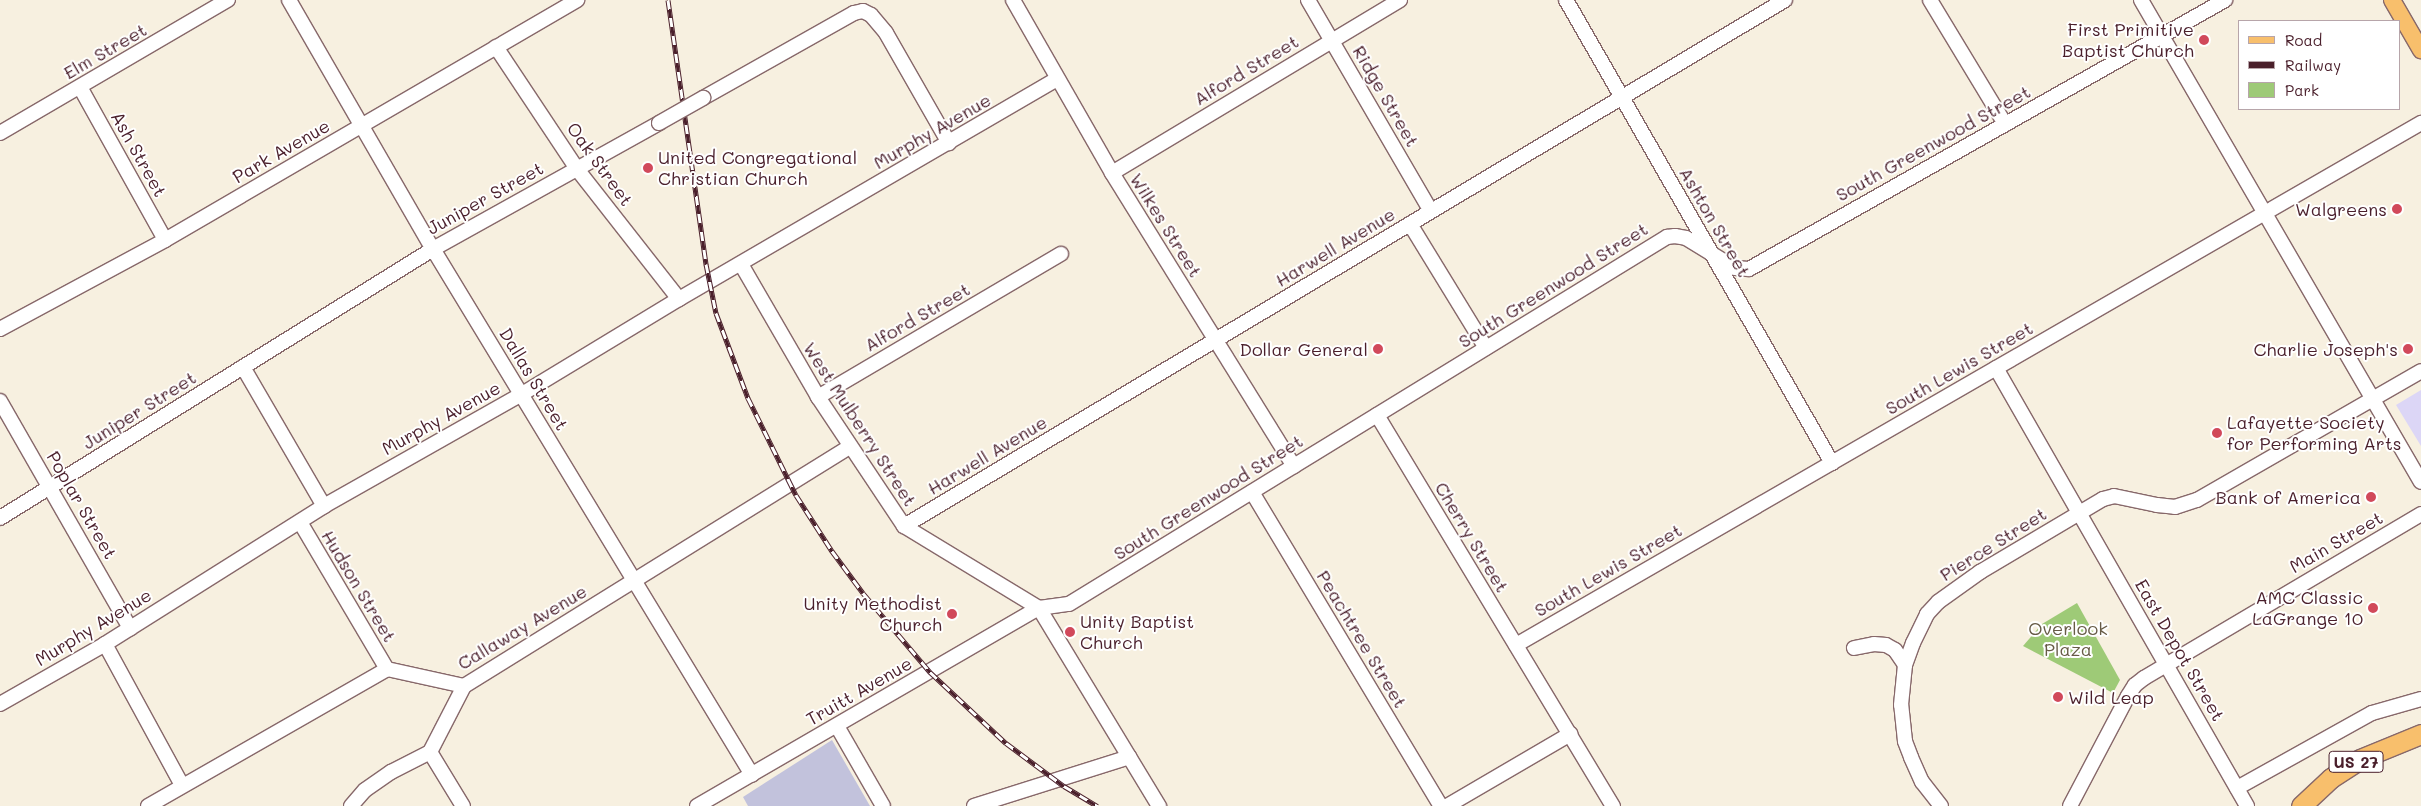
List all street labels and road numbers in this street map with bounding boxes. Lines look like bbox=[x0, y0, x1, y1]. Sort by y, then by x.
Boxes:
street label: Elm Street bbox=[60, 19, 150, 83]
street label: Alford Street bbox=[1190, 30, 1302, 110]
street label: Ridge Street bbox=[1348, 42, 1424, 150]
street label: South Greenwood Street bbox=[1832, 80, 2034, 206]
street label: Murphy Avenue bbox=[869, 89, 995, 173]
street label: Ash Street bbox=[107, 107, 171, 201]
street label: Park Avenue bbox=[228, 114, 334, 188]
street label: Oak Street bbox=[562, 118, 638, 210]
street label: Juniper Street bbox=[423, 157, 547, 239]
street label: Ashton Street bbox=[1675, 163, 1755, 281]
street label: Wilkes Street bbox=[1125, 169, 1207, 281]
street label: Harwell Avenue bbox=[1271, 203, 1399, 291]
street label: South Greenwood Street bbox=[1454, 218, 1652, 352]
street label: Alford Street bbox=[860, 278, 974, 356]
street label: South Lewis Street bbox=[1882, 317, 2036, 419]
street label: Dallas Street bbox=[495, 324, 573, 434]
street label: West Mulberry Street bbox=[799, 338, 921, 510]
street label: Juniper Street bbox=[78, 367, 200, 453]
street label: Murphy Avenue bbox=[378, 377, 504, 459]
street label: Harwell Avenue bbox=[923, 411, 1051, 499]
street label: South Greenwood Street bbox=[1109, 430, 1307, 564]
street label: Poplar Street bbox=[42, 447, 122, 563]
street label: Cherry Street bbox=[1431, 478, 1513, 596]
street label: Pierce Street bbox=[1936, 503, 2050, 585]
street label: Main Street bbox=[2286, 507, 2386, 577]
street label: South Lewis Street bbox=[1531, 519, 1685, 621]
street label: Hudson Street bbox=[317, 526, 401, 646]
street label: Peachtree Street bbox=[1312, 566, 1412, 712]
street label: East Depot Street bbox=[2131, 575, 2229, 725]
street label: Callaway Avenue bbox=[453, 580, 591, 674]
street label: Murphy Avenue bbox=[31, 584, 155, 670]
street label: Truitt Avenue bbox=[802, 652, 916, 730]
road number: US 27 bbox=[2328, 749, 2384, 776]

